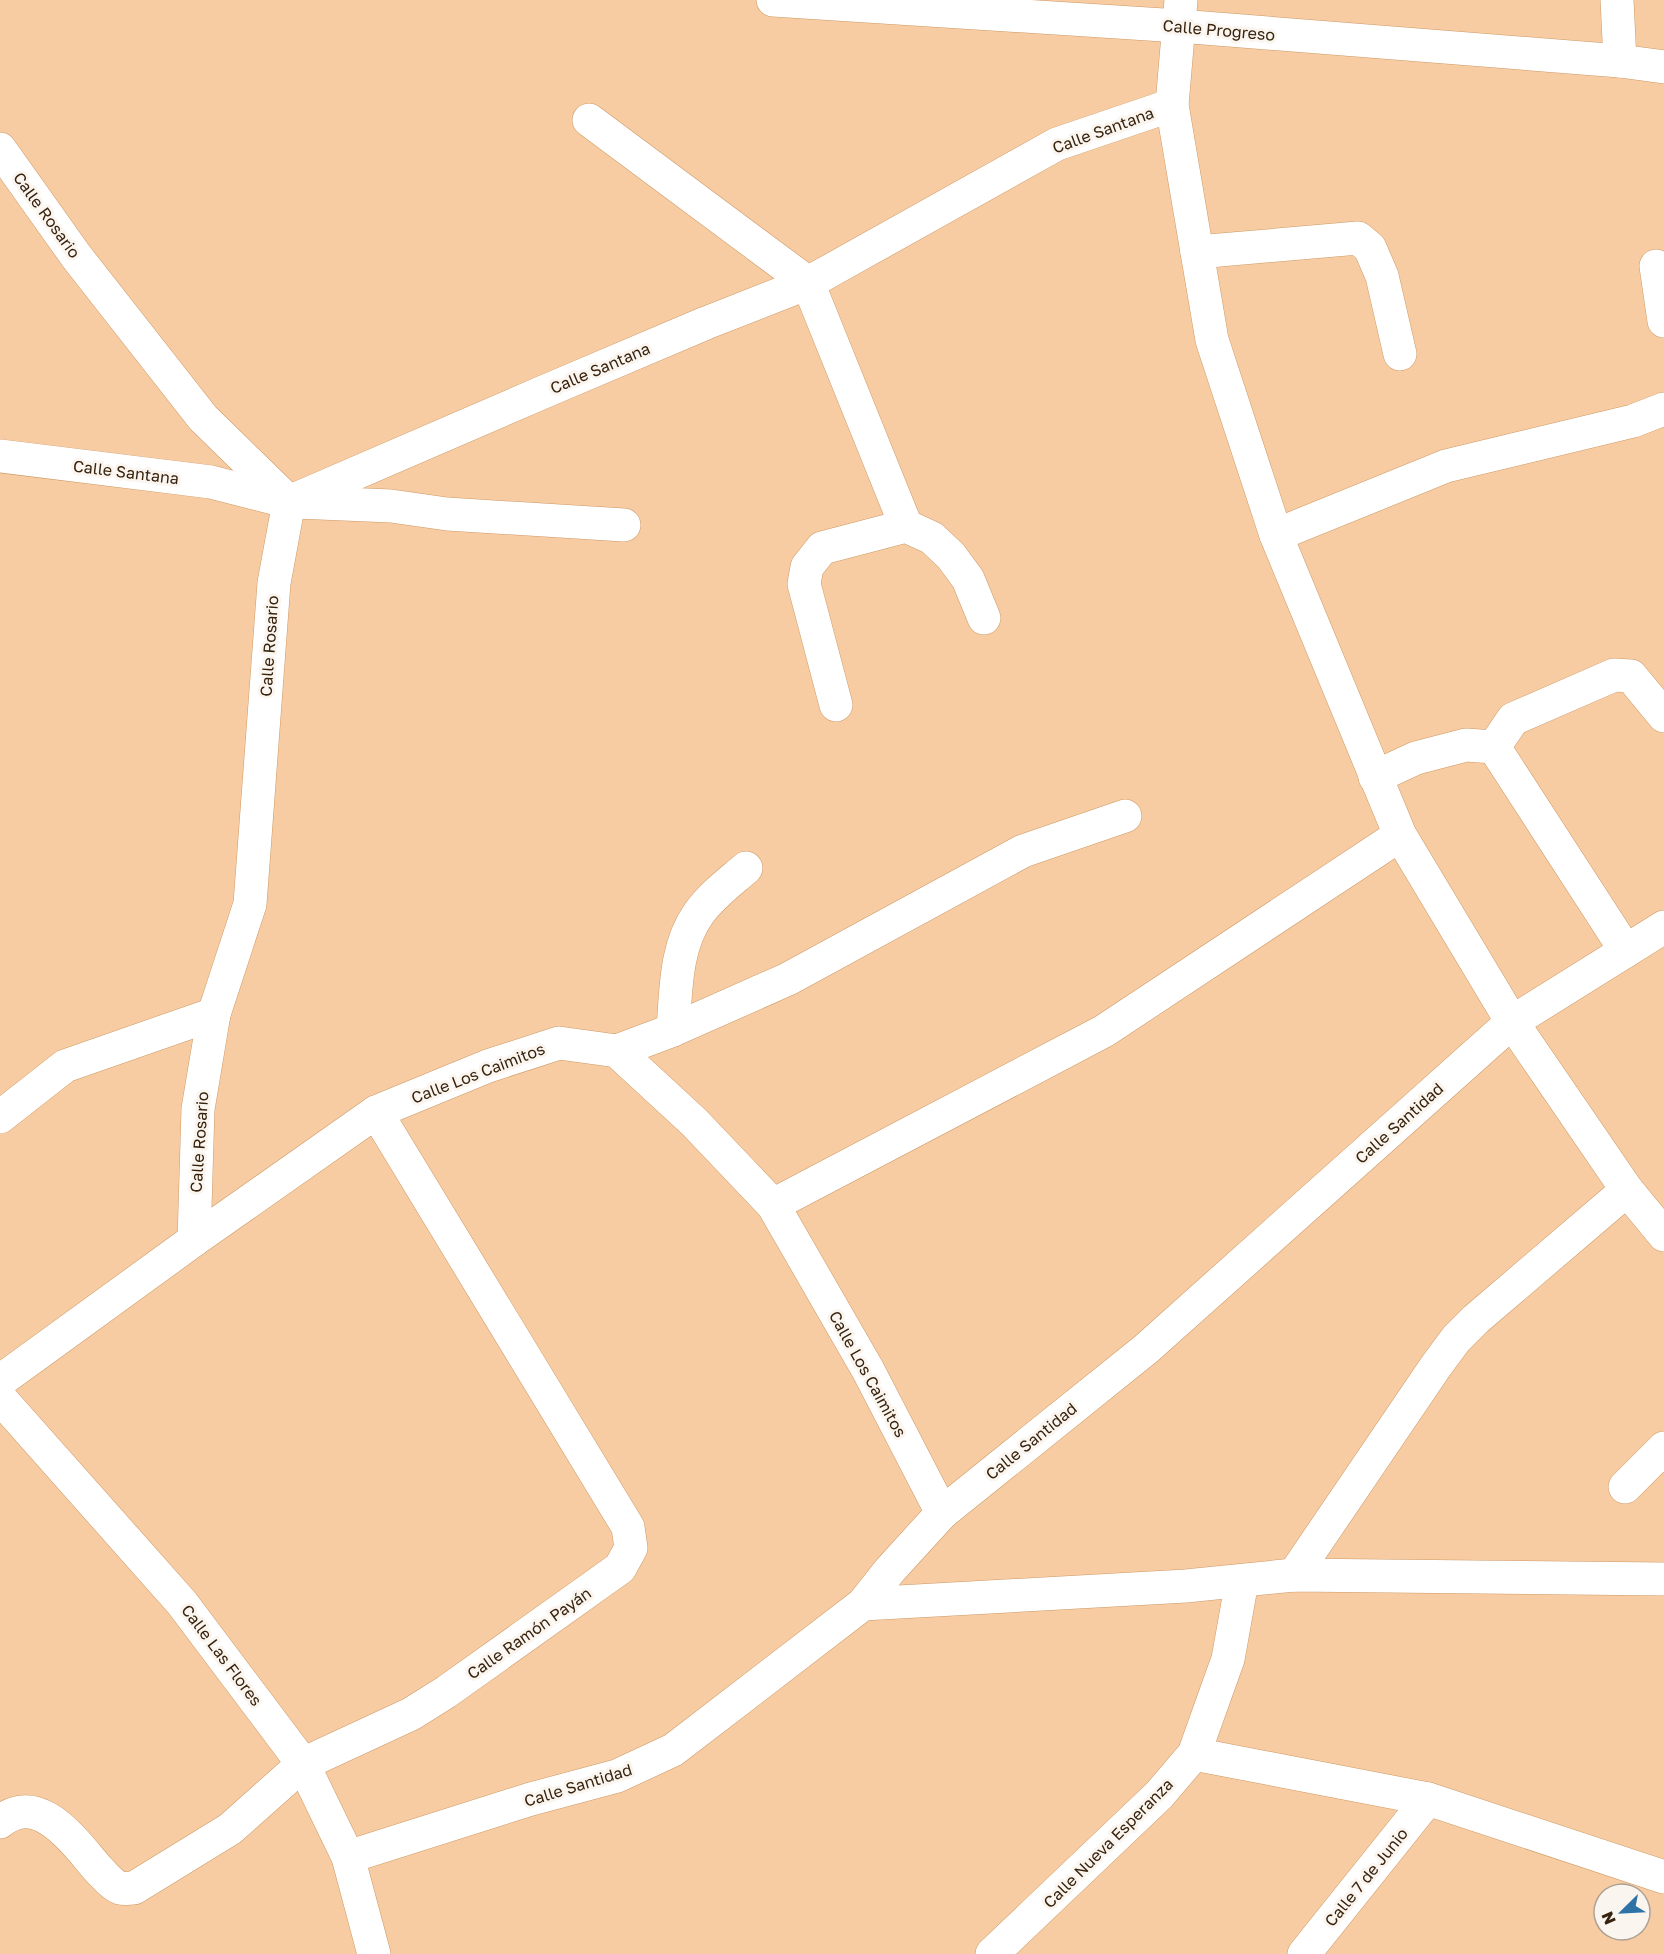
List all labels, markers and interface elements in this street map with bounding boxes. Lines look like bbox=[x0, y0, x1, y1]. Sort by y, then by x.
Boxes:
street label: Calle Progreso bbox=[1162, 15, 1276, 45]
street label: Calle Santana bbox=[1050, 102, 1156, 158]
street label: Calle Rosario bbox=[9, 168, 85, 262]
street label: Calle Santana bbox=[547, 338, 653, 398]
street label: Calle Santana bbox=[72, 456, 180, 488]
street label: Calle Rosario bbox=[255, 595, 283, 697]
street label: Calle Los Caimitos bbox=[408, 1038, 548, 1108]
street label: Calle Santidad bbox=[1351, 1078, 1447, 1168]
street label: Calle Rosario bbox=[185, 1091, 213, 1193]
street label: Calle Los Caimitos bbox=[825, 1307, 911, 1441]
street label: Calle Santidad bbox=[981, 1398, 1081, 1484]
street label: Calle Ramón Payán bbox=[463, 1583, 595, 1683]
street label: Calle Las Flores bbox=[177, 1600, 267, 1710]
street label: Calle Santidad bbox=[522, 1759, 634, 1811]
street label: Calle Nueva Esperanza bbox=[1039, 1774, 1177, 1912]
street label: Calle 7 de Junio bbox=[1320, 1824, 1412, 1930]
north arrow bbox=[1592, 1882, 1652, 1942]
text: N bbox=[1597, 1908, 1620, 1928]

